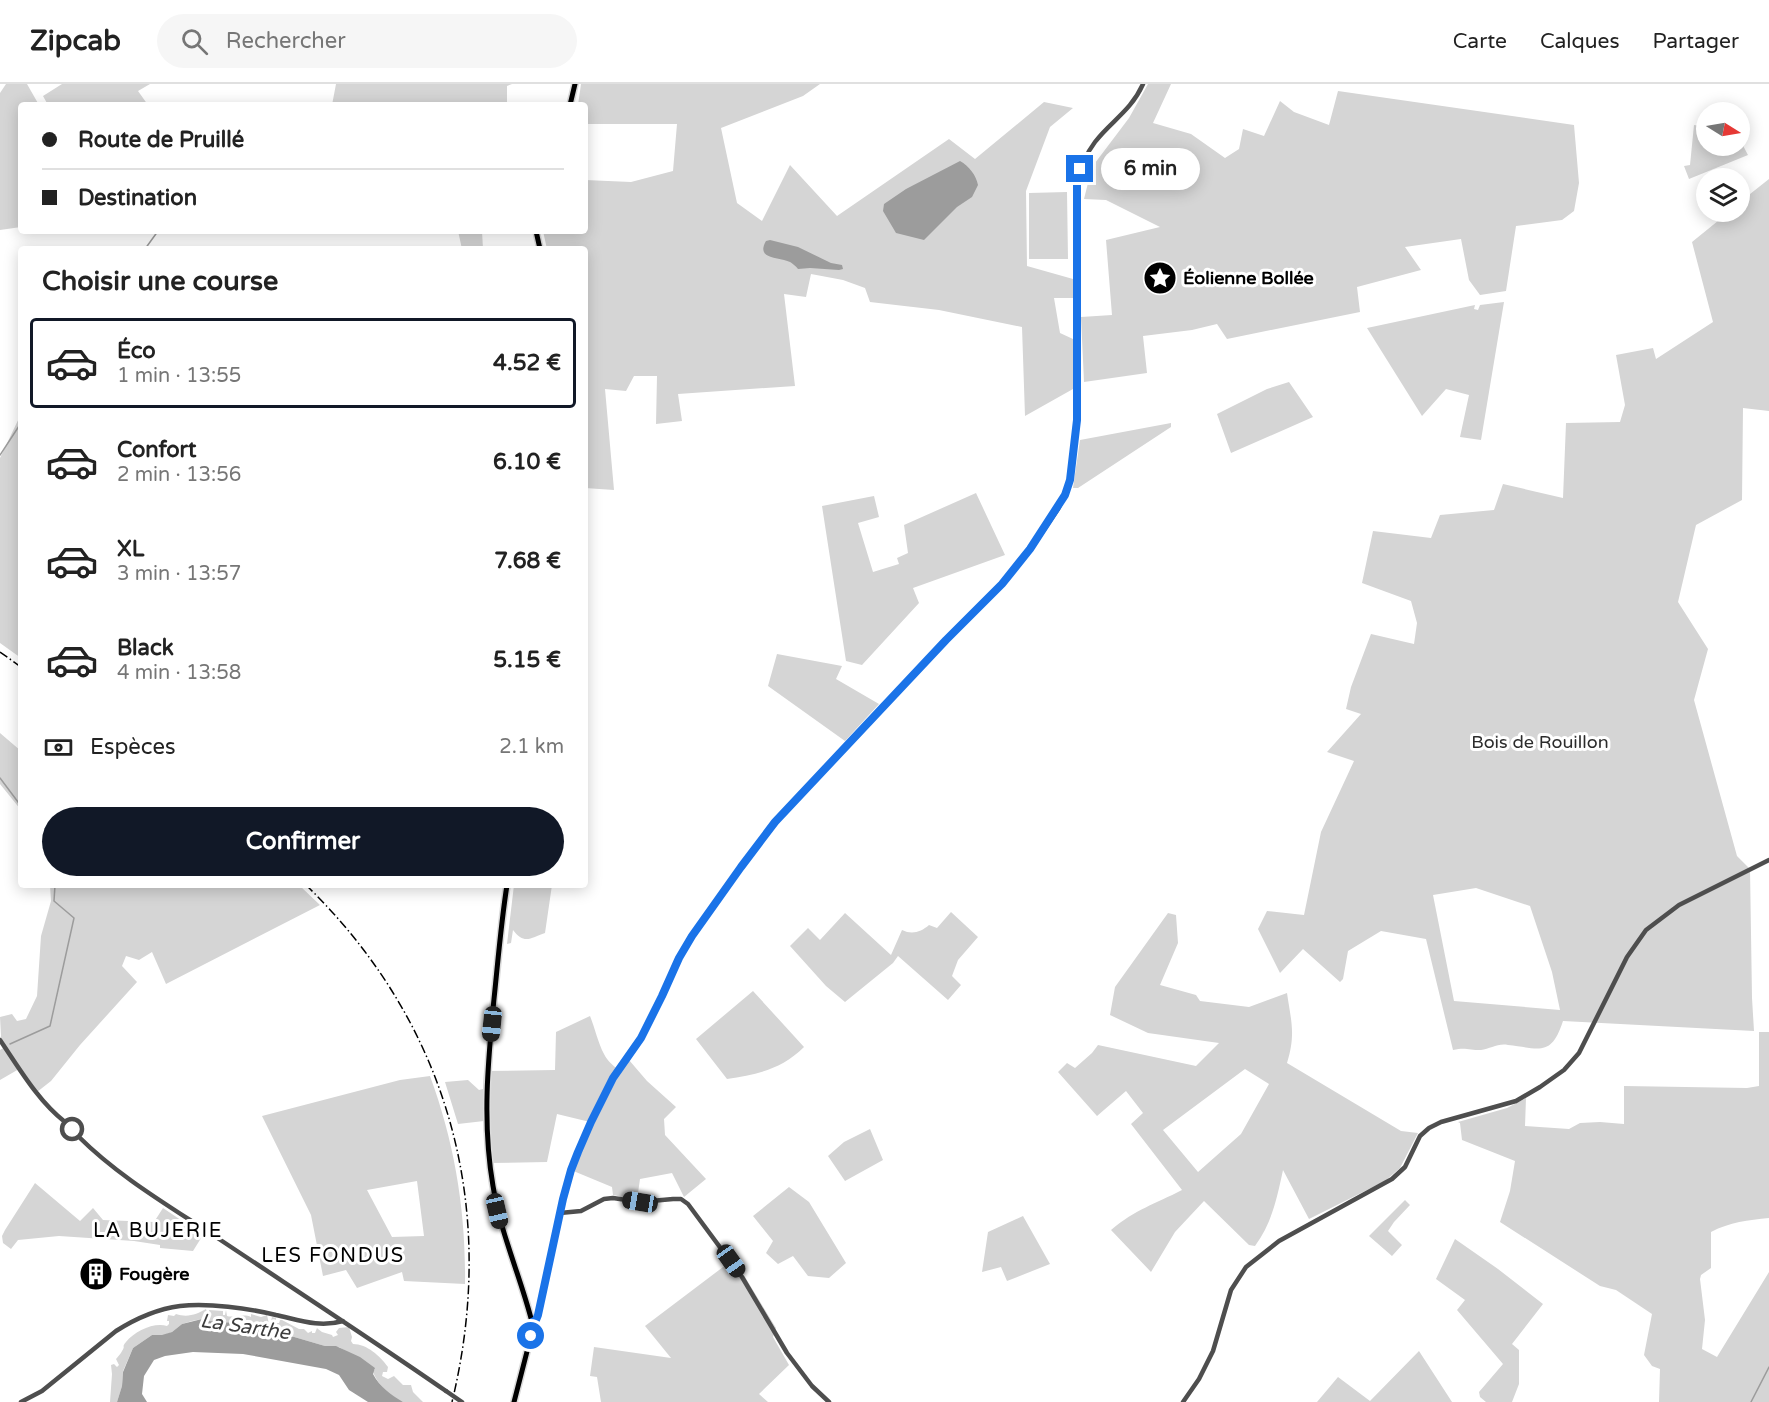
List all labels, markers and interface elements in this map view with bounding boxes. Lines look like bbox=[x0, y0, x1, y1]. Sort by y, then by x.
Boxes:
search box bbox=[157, 14, 577, 68]
text: Zipcab bbox=[30, 24, 121, 58]
icon: search bbox=[178, 25, 211, 58]
text: Rechercher bbox=[226, 28, 346, 54]
text: Carte bbox=[1453, 29, 1507, 54]
text: Calques bbox=[1540, 29, 1620, 54]
text: Partager bbox=[1653, 29, 1739, 54]
north arrow bbox=[1696, 102, 1750, 156]
map controls bbox=[1696, 102, 1750, 222]
text: Route de Pruillé bbox=[78, 127, 244, 153]
callout: 6 min bbox=[1101, 148, 1200, 190]
route end bbox=[1066, 155, 1093, 182]
text: 6 min bbox=[1124, 157, 1177, 181]
button: layers bbox=[1696, 168, 1750, 222]
text: Destination bbox=[78, 185, 197, 211]
place icon: Éolienne Bollée bbox=[1142, 260, 1178, 296]
text: Choisir une course bbox=[42, 265, 278, 298]
place label: Éolienne Bollée bbox=[1183, 267, 1314, 289]
icon: car bbox=[45, 336, 99, 390]
text: Éco bbox=[117, 338, 156, 364]
text: 4.52 € bbox=[493, 350, 561, 376]
text: 1 min · 13:55 bbox=[117, 364, 241, 388]
icon: car bbox=[45, 435, 99, 489]
text: Confort bbox=[117, 437, 196, 463]
text: 6.10 € bbox=[493, 449, 561, 475]
text: 2 min · 13:56 bbox=[117, 463, 241, 487]
icon: car bbox=[45, 534, 99, 588]
text: XL bbox=[117, 536, 144, 562]
text: 7.68 € bbox=[494, 548, 561, 574]
text: 3 min · 13:57 bbox=[117, 562, 241, 586]
icon: car bbox=[45, 633, 99, 687]
text: Black bbox=[117, 635, 174, 661]
text: 5.15 € bbox=[493, 647, 561, 673]
text: 4 min · 13:58 bbox=[117, 661, 241, 685]
icon: cash bbox=[42, 731, 75, 764]
park label: Bois de Rouillon bbox=[1471, 731, 1609, 753]
text: Espèces bbox=[90, 734, 175, 760]
text: 2.1 km bbox=[499, 735, 564, 759]
button: Confirmer bbox=[42, 807, 564, 876]
car bbox=[481, 1005, 503, 1043]
car bbox=[621, 1190, 659, 1214]
car bbox=[484, 1191, 510, 1231]
district label: LA BUJERIE bbox=[93, 1219, 223, 1243]
car bbox=[713, 1241, 749, 1281]
district label: LES FONDUS bbox=[261, 1244, 405, 1268]
building icon: Fougère bbox=[78, 1256, 114, 1292]
place label: Fougère bbox=[119, 1263, 190, 1285]
water label: La Sarthe bbox=[199, 1309, 293, 1345]
route start bbox=[517, 1322, 544, 1349]

